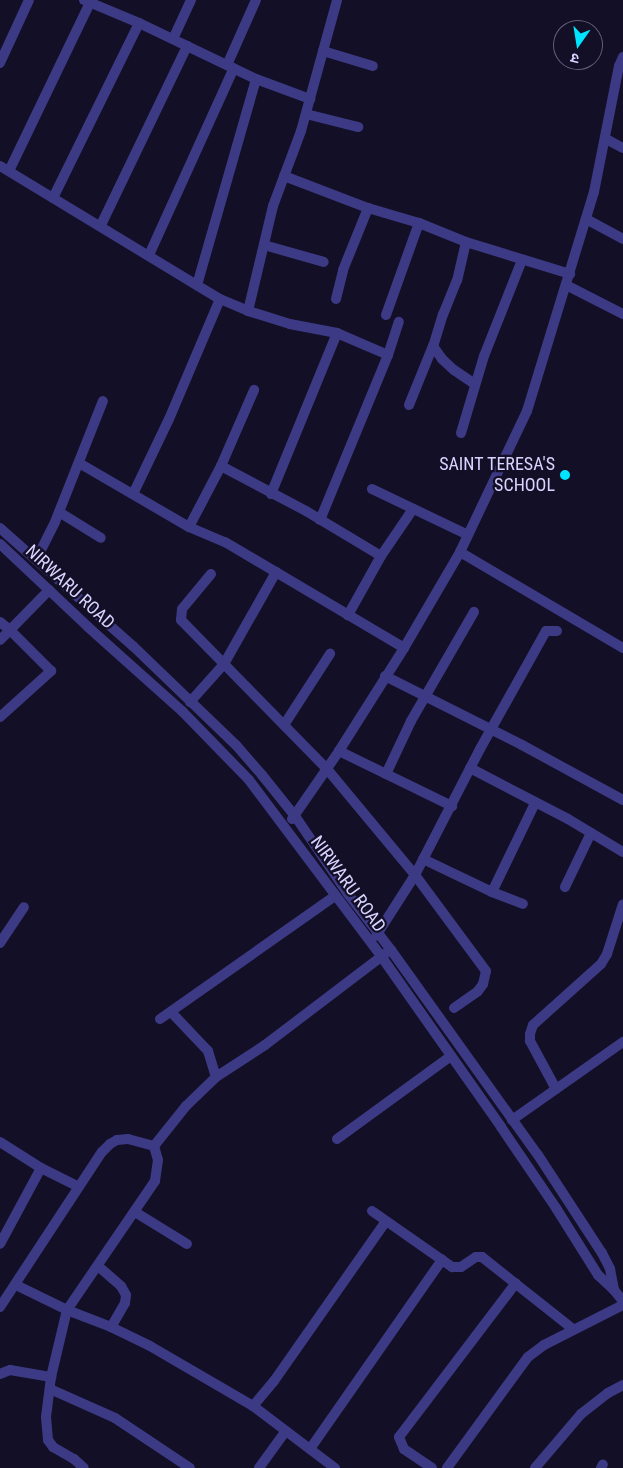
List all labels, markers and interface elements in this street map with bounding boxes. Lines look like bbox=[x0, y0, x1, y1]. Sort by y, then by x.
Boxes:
north arrow bbox=[553, 20, 603, 70]
text: उ bbox=[569, 50, 581, 67]
place label: SAINT TERESA'S SCHOOL bbox=[438, 454, 555, 496]
marker: SAINT TERESA'S SCHOOL bbox=[559, 469, 571, 481]
street label: NIRWARU ROAD bbox=[21, 540, 119, 634]
street label: NIRWARU ROAD bbox=[306, 832, 390, 936]

